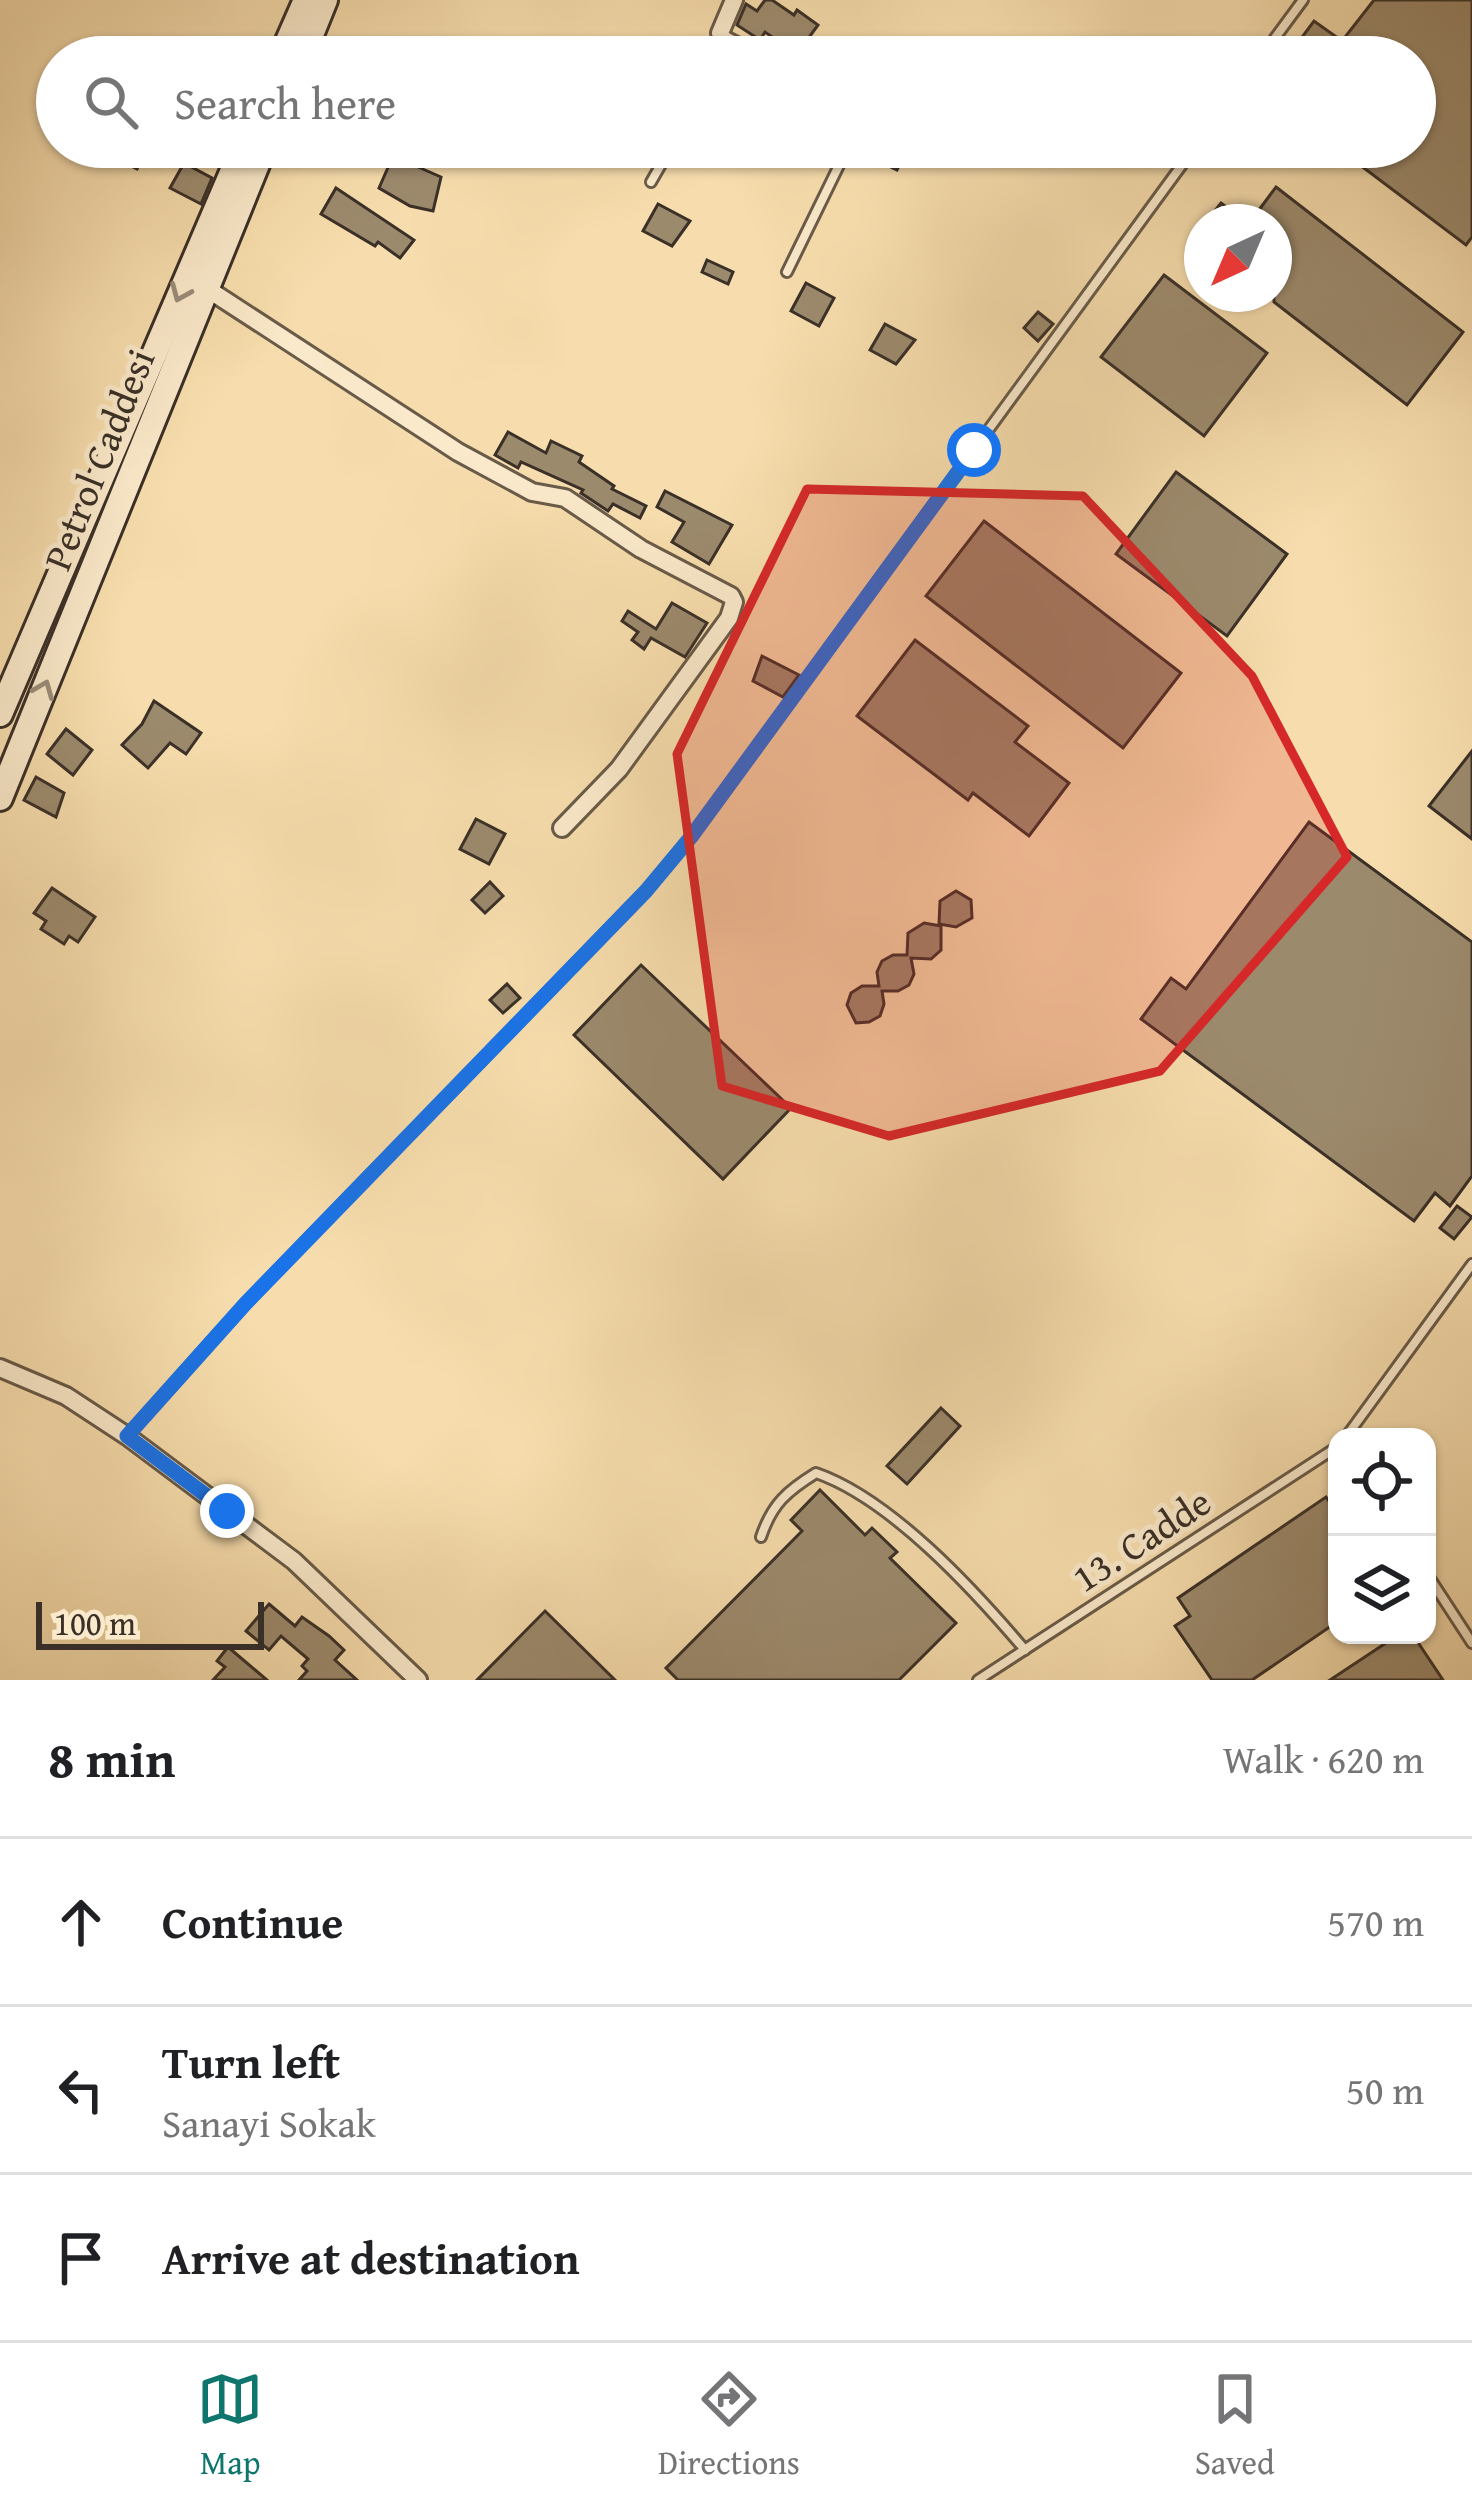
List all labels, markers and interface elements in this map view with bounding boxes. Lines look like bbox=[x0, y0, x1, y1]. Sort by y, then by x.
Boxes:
search box bbox=[36, 36, 1436, 168]
icon: search bbox=[78, 69, 144, 135]
text: Search here bbox=[174, 70, 396, 135]
north arrow bbox=[1184, 204, 1292, 312]
one-way arrow bbox=[170, 281, 194, 302]
street label: Petrol Caddesi bbox=[28, 340, 168, 578]
route start bbox=[947, 423, 1001, 477]
one-way arrow bbox=[30, 680, 54, 701]
map controls bbox=[1328, 1428, 1436, 1644]
button: locate bbox=[1328, 1428, 1436, 1536]
street label: 13. Cadde bbox=[1060, 1473, 1222, 1605]
route end bbox=[200, 1484, 254, 1538]
button: layers bbox=[1328, 1536, 1436, 1644]
scale bar bbox=[36, 1596, 264, 1649]
text: 100 m bbox=[54, 1599, 136, 1647]
text: 8 min bbox=[48, 1721, 175, 1796]
text: Walk · 620 m bbox=[1223, 1730, 1424, 1787]
icon: ahead bbox=[48, 1889, 114, 1955]
text: Continue bbox=[162, 1889, 343, 1954]
text: 570 m bbox=[1327, 1893, 1424, 1950]
text: Turn left bbox=[162, 2029, 340, 2094]
icon: left bbox=[48, 2057, 114, 2123]
text: 50 m bbox=[1346, 2061, 1424, 2118]
text: Sanayi Sokak bbox=[162, 2094, 376, 2151]
icon: arrive bbox=[48, 2225, 114, 2291]
text: Arrive at destination bbox=[162, 2225, 580, 2290]
tab: Map bbox=[197, 2366, 263, 2486]
tab: Directions bbox=[658, 2366, 800, 2486]
tab: Saved bbox=[1195, 2366, 1275, 2486]

